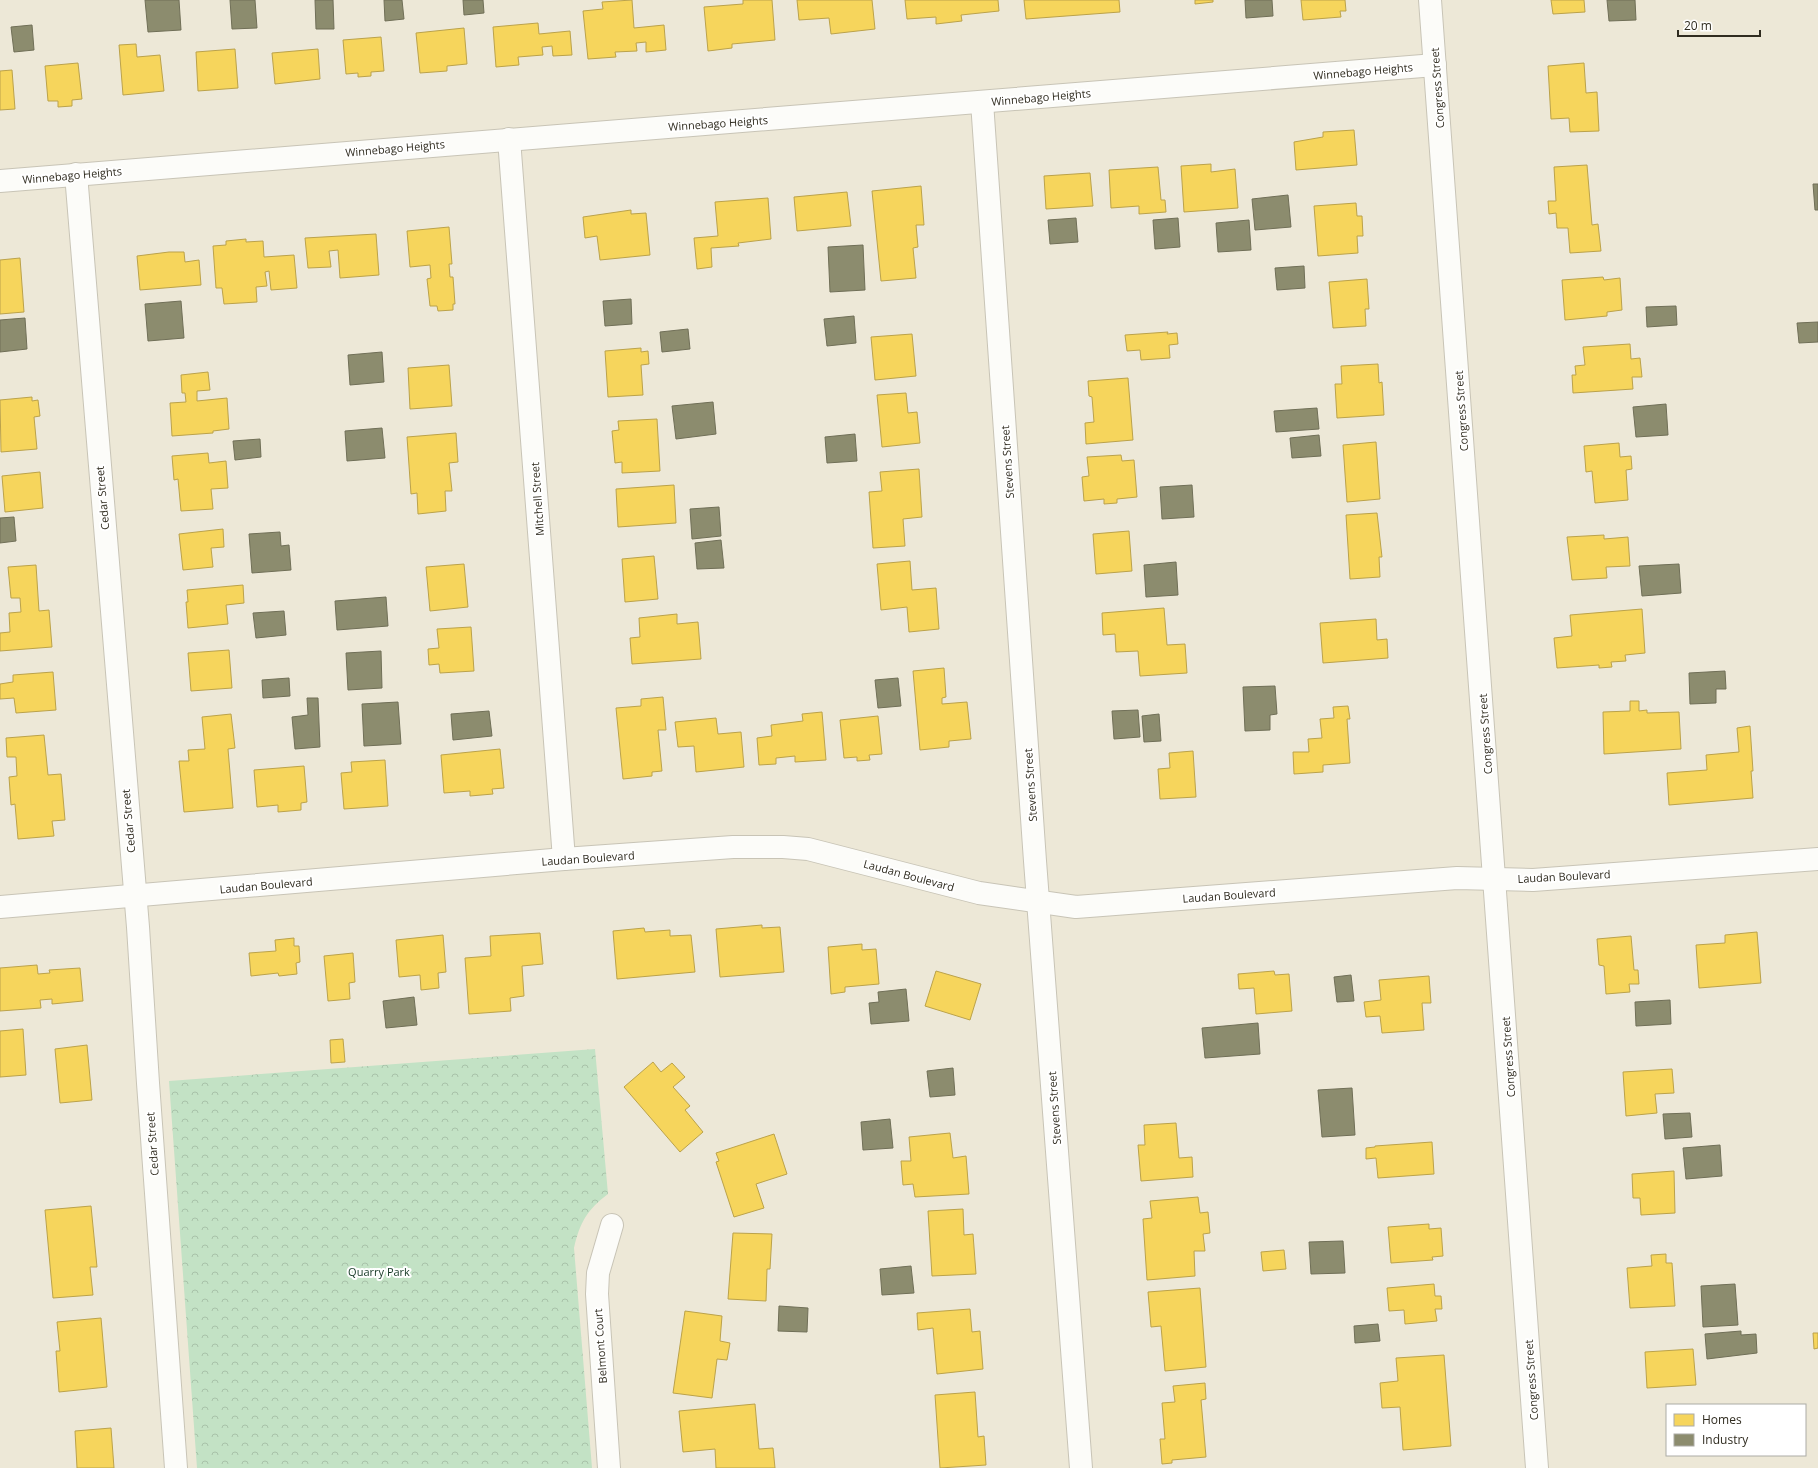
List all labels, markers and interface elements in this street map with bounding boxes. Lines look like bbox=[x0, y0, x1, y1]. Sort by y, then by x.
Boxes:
scale bar bbox=[1678, 12, 1760, 38]
text: 20 m bbox=[1684, 17, 1712, 34]
street label: Congress Street bbox=[1427, 47, 1447, 129]
street label: Winnebago Heights bbox=[1313, 59, 1413, 83]
street label: Winnebago Heights bbox=[991, 85, 1091, 109]
street label: Winnebago Heights bbox=[668, 112, 768, 134]
street label: Winnebago Heights bbox=[345, 136, 445, 160]
street label: Winnebago Heights bbox=[22, 163, 122, 187]
street label: Congress Street bbox=[1451, 370, 1471, 452]
street label: Stevens Street bbox=[997, 425, 1017, 499]
street label: Mitchell Street bbox=[527, 462, 547, 536]
street label: Cedar Street bbox=[92, 465, 112, 531]
street label: Congress Street bbox=[1475, 693, 1495, 775]
street label: Stevens Street bbox=[1020, 748, 1040, 822]
street label: Cedar Street bbox=[118, 788, 138, 854]
street label: Laudan Boulevard bbox=[541, 847, 635, 869]
street label: Laudan Boulevard bbox=[862, 856, 956, 894]
street label: Laudan Boulevard bbox=[1517, 866, 1611, 886]
street label: Laudan Boulevard bbox=[219, 873, 313, 897]
street label: Laudan Boulevard bbox=[1182, 884, 1276, 906]
street label: Congress Street bbox=[1498, 1016, 1518, 1098]
street label: Stevens Street bbox=[1044, 1071, 1064, 1145]
street label: Cedar Street bbox=[142, 1111, 162, 1176]
park label: Quarry Park bbox=[348, 1264, 410, 1279]
street label: Belmont Court bbox=[590, 1308, 610, 1384]
street label: Congress Street bbox=[1521, 1339, 1541, 1421]
legend bbox=[1666, 1404, 1806, 1456]
text: Homes bbox=[1702, 1411, 1742, 1428]
text: Industry bbox=[1702, 1431, 1749, 1448]

